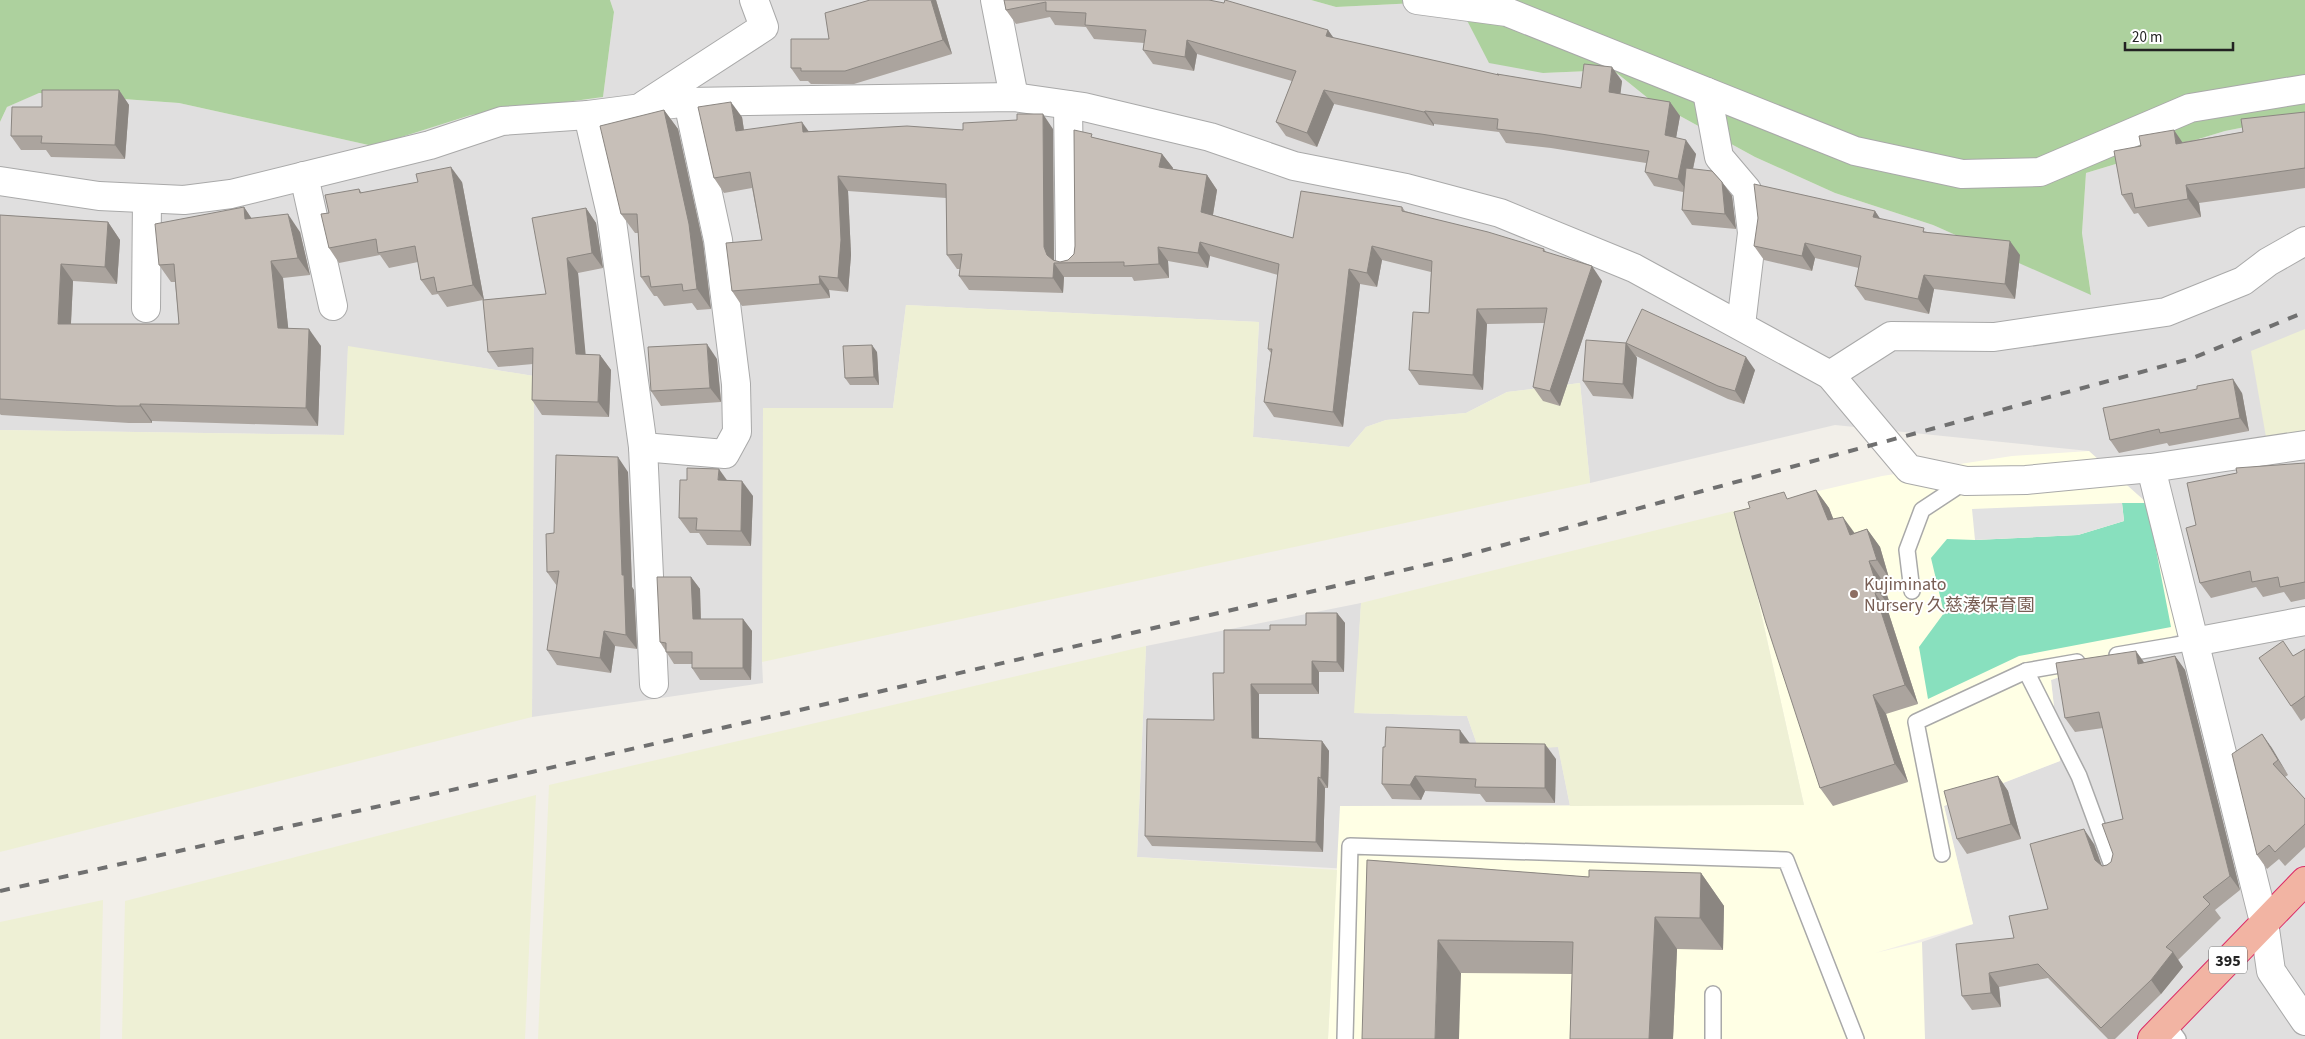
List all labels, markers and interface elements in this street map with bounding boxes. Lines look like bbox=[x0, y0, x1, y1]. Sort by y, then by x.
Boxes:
scale bar bbox=[2125, 20, 2232, 52]
text: 20 m bbox=[2132, 27, 2162, 48]
place label: Kujiminato Nursery 久慈湊保育園 bbox=[1864, 572, 2035, 618]
marker: Kujiminato Nursery 久慈湊保育園 bbox=[1848, 588, 1860, 600]
road number: 395 bbox=[2209, 946, 2247, 974]

